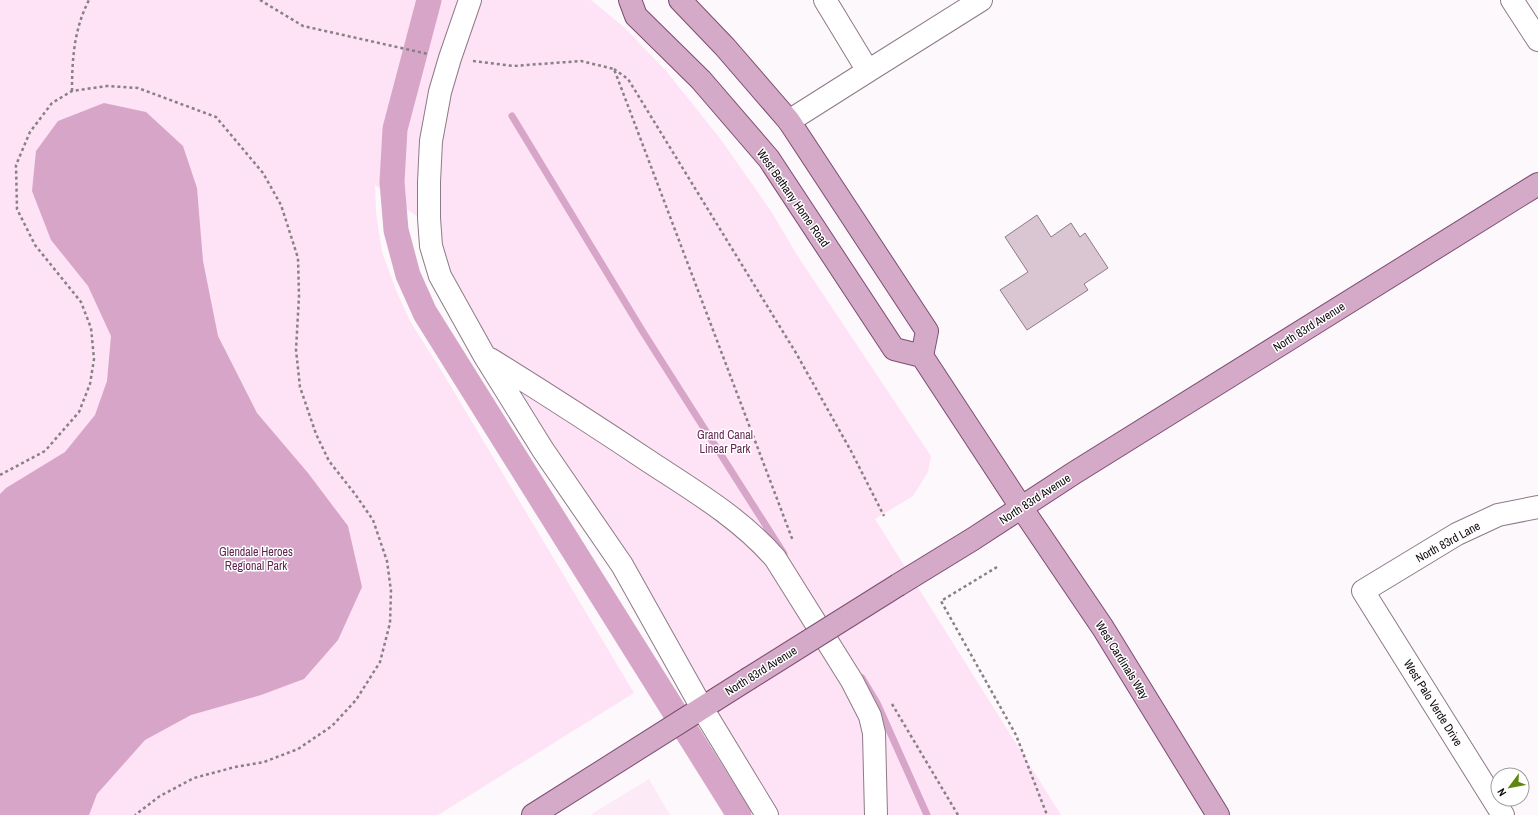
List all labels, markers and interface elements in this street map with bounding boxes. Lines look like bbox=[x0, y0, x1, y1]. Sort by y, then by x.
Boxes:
street label: West Bethany Home Road bbox=[753, 146, 833, 250]
street label: North 83rd Avenue bbox=[1270, 299, 1348, 355]
park label: Grand Canal Linear Park bbox=[697, 427, 753, 457]
street label: North 83rd Avenue bbox=[996, 470, 1074, 528]
street label: North 83rd Lane bbox=[1413, 518, 1483, 566]
park label: Glendale Heroes Regional Park bbox=[219, 544, 293, 574]
street label: West Cardinals Way bbox=[1092, 618, 1152, 702]
street label: North 83rd Avenue bbox=[722, 643, 800, 699]
street label: West Palo Verde Drive bbox=[1400, 657, 1466, 749]
north arrow bbox=[1490, 767, 1530, 807]
text: N bbox=[1494, 786, 1509, 799]

